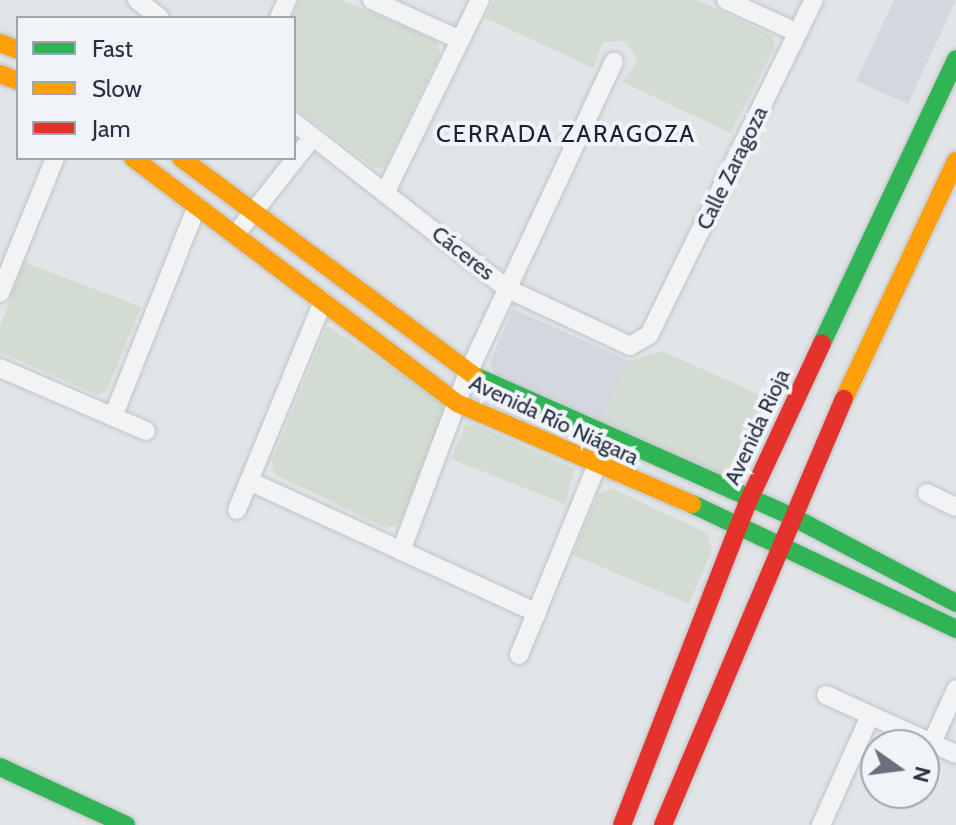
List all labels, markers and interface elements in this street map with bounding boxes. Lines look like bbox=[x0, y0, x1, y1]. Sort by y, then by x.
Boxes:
legend bbox=[16, 16, 296, 160]
text: Fast bbox=[92, 34, 133, 63]
text: Slow bbox=[92, 74, 142, 103]
street label: Calle Zaragoza bbox=[691, 102, 773, 234]
text: Jam bbox=[92, 114, 130, 143]
district label: CERRADA ZARAGOZA bbox=[436, 120, 696, 148]
street label: Cáceres bbox=[426, 220, 500, 286]
street label: Avenida Rioja bbox=[719, 365, 795, 489]
street label: Avenida Río Niágara bbox=[465, 369, 643, 471]
north arrow bbox=[860, 729, 940, 809]
text: N bbox=[907, 764, 937, 785]

